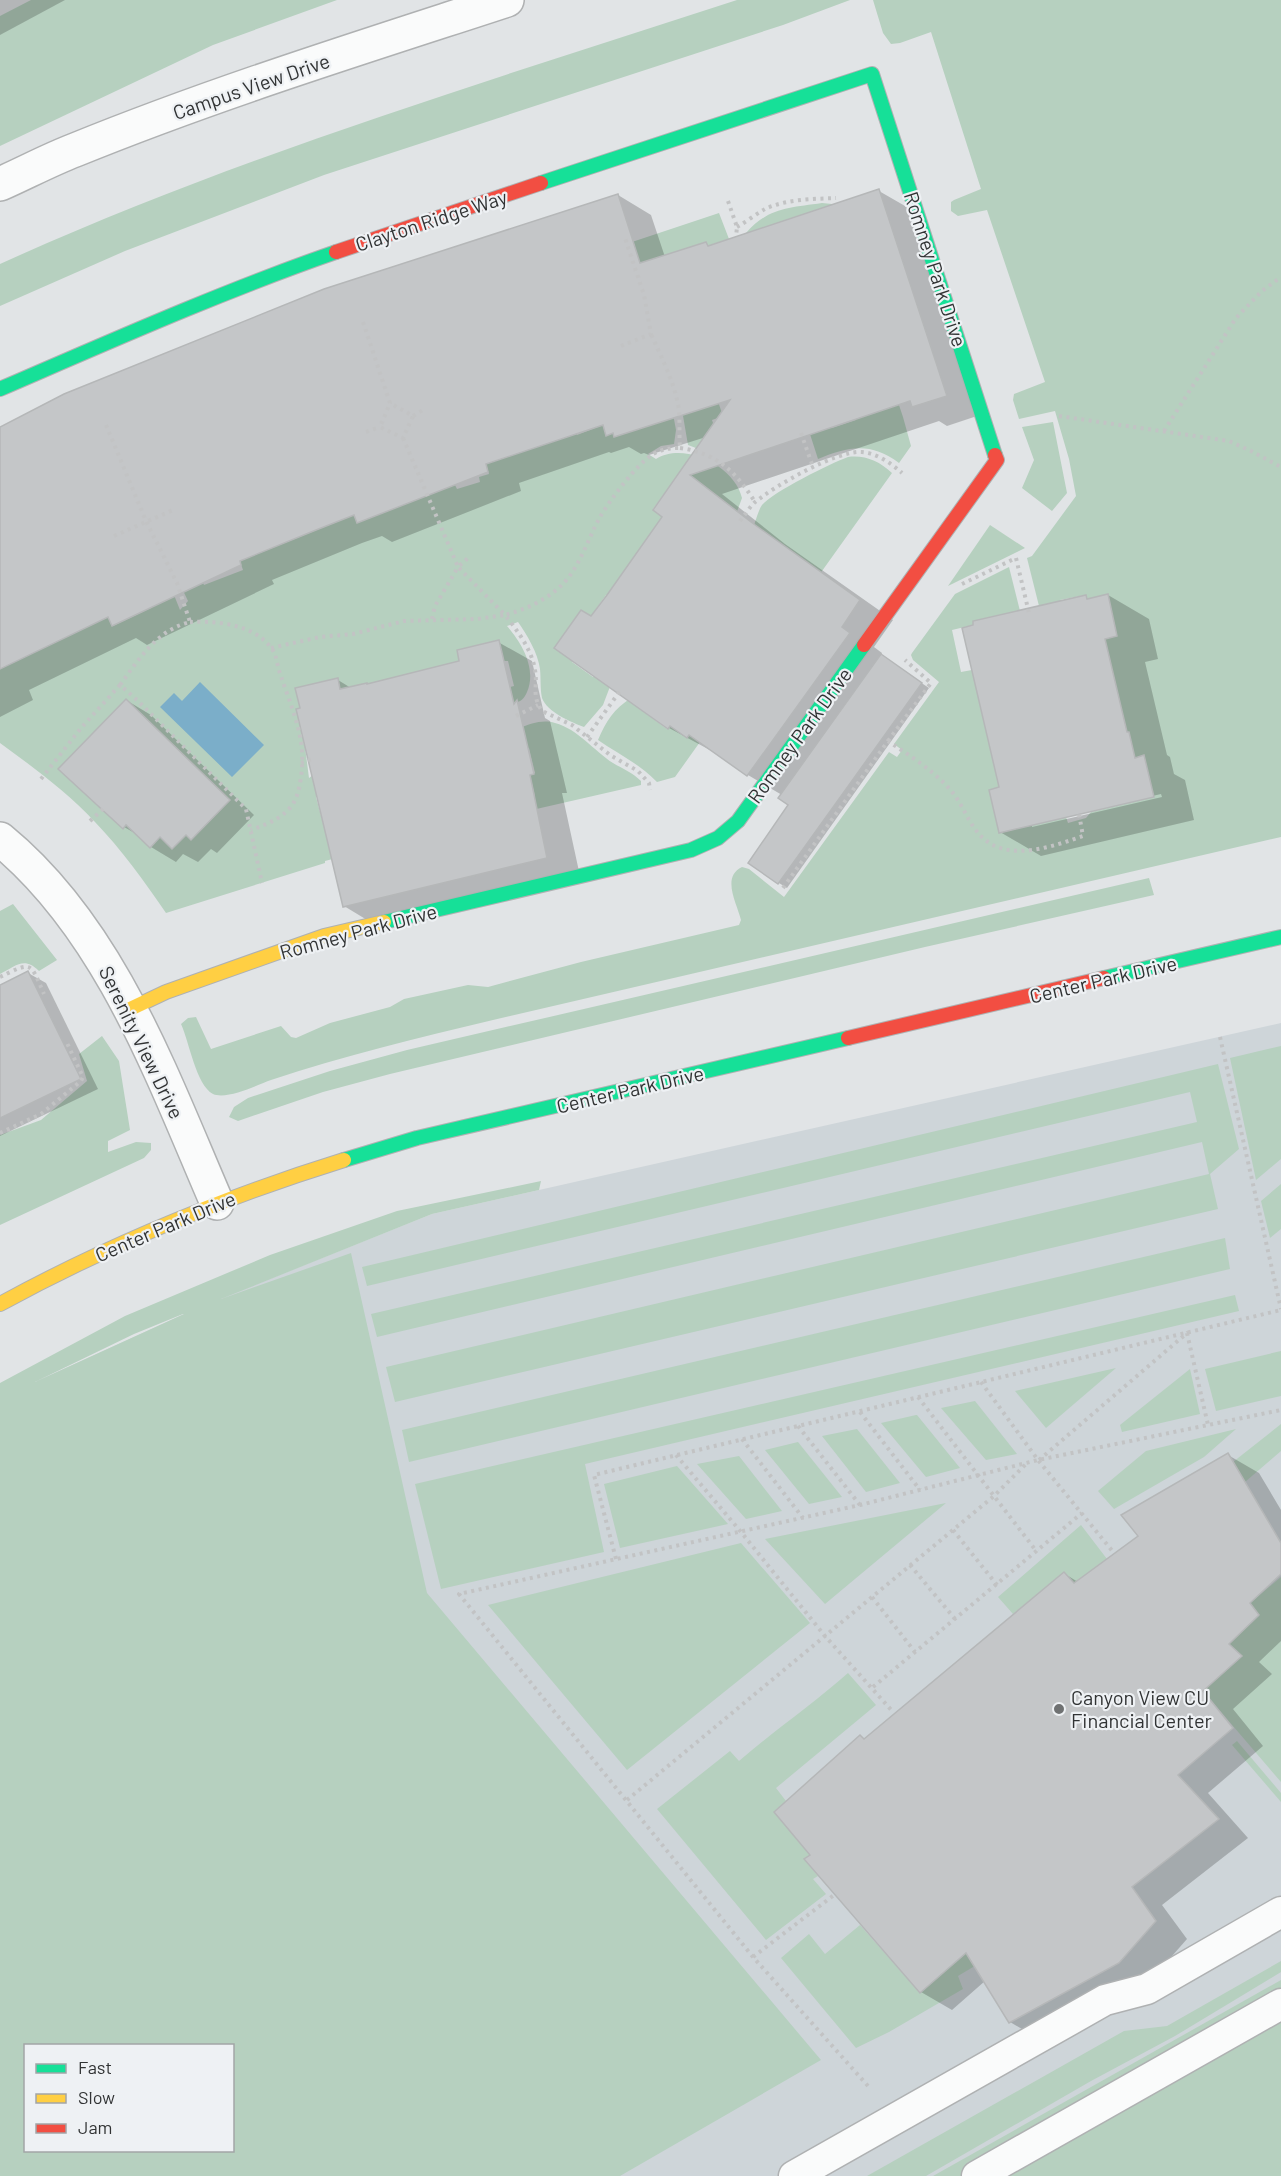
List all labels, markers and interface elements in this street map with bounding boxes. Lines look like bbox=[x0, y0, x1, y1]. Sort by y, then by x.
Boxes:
street label: Campus View Drive bbox=[169, 48, 333, 124]
street label: Clayton Ridge Way bbox=[352, 184, 510, 256]
street label: Romney Park Drive bbox=[900, 188, 972, 350]
street label: Romney Park Drive bbox=[742, 663, 856, 807]
street label: Romney Park Drive bbox=[277, 898, 439, 964]
street label: Center Park Drive bbox=[1027, 950, 1179, 1008]
street label: Serenity View Drive bbox=[95, 962, 189, 1122]
street label: Center Park Drive bbox=[554, 1060, 706, 1118]
street label: Center Park Drive bbox=[91, 1186, 239, 1266]
place label: Canyon View CU Financial Center bbox=[1071, 1685, 1212, 1732]
marker: Canyon View CU Financial Center bbox=[1052, 1702, 1066, 1716]
legend bbox=[24, 2044, 234, 2152]
text: Fast bbox=[78, 2056, 112, 2078]
text: Slow bbox=[78, 2086, 115, 2108]
text: Jam bbox=[78, 2116, 112, 2138]

